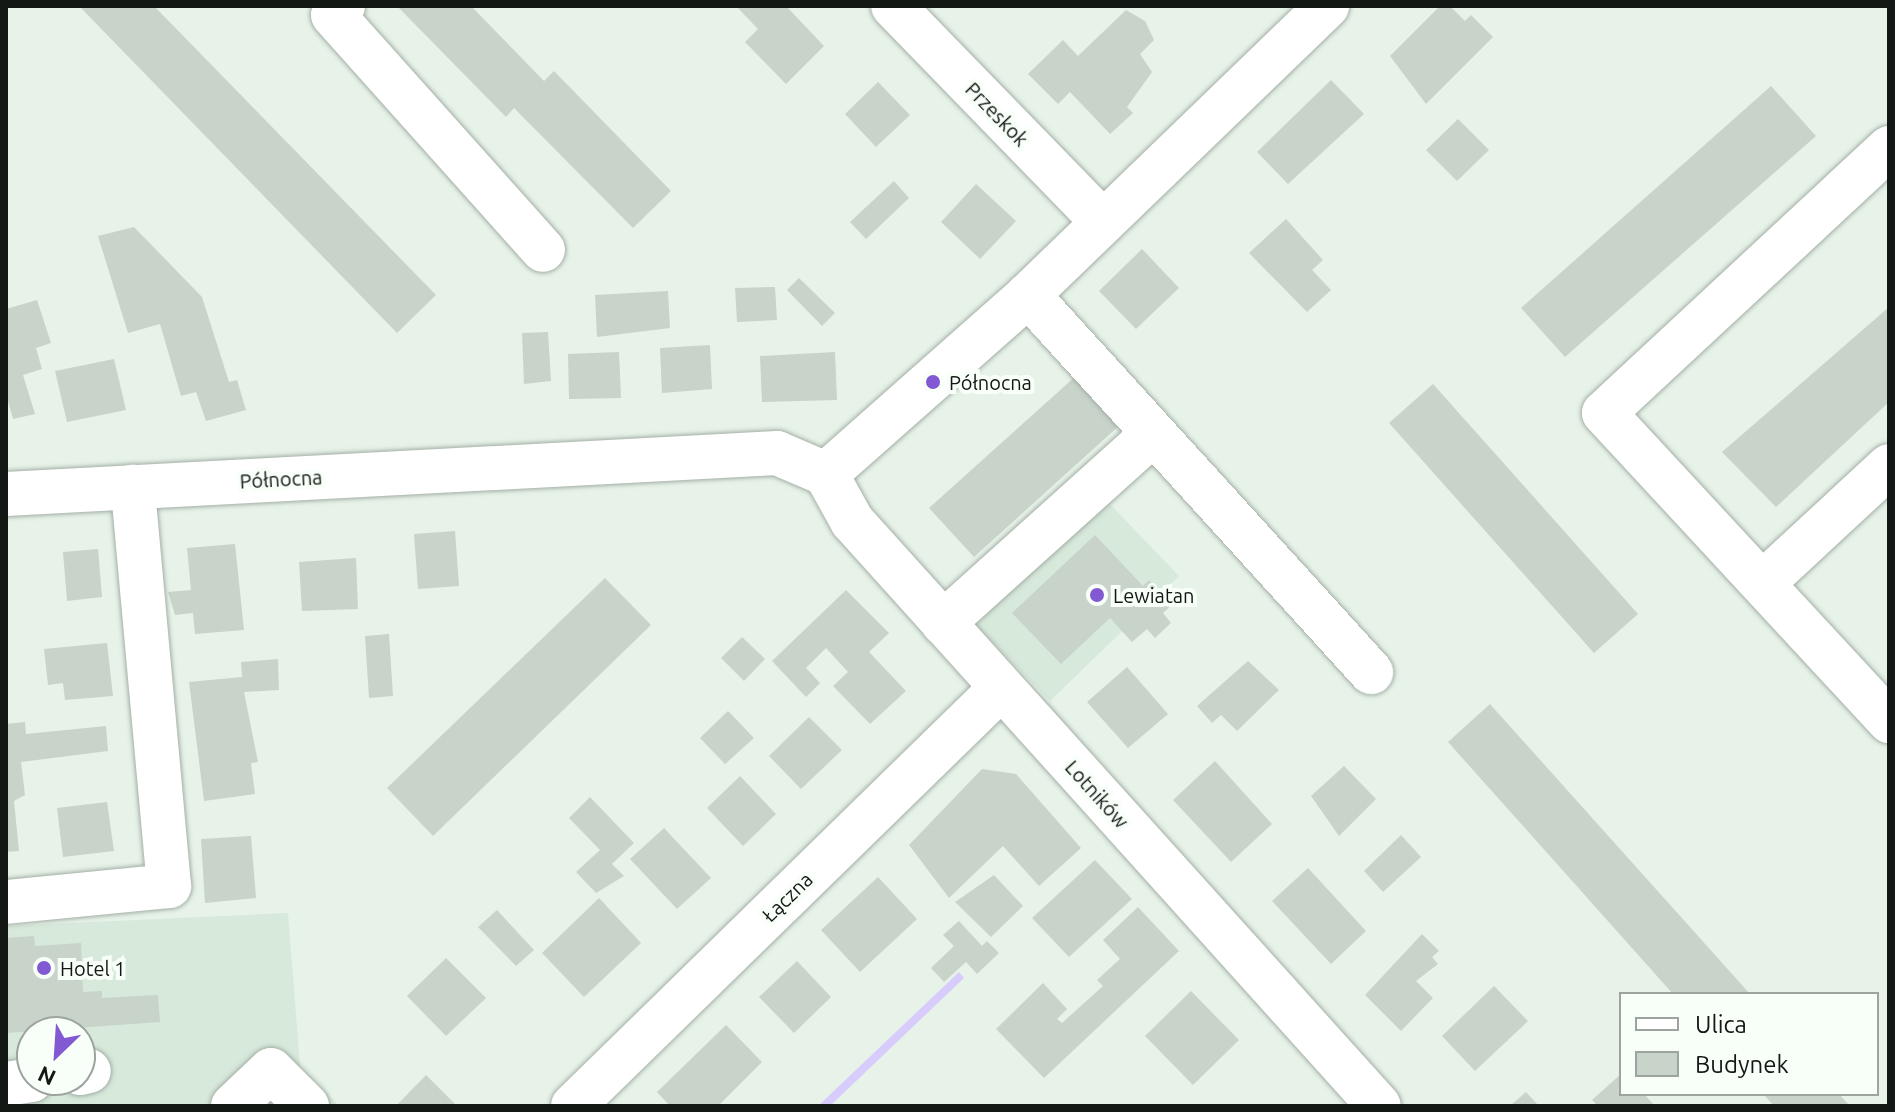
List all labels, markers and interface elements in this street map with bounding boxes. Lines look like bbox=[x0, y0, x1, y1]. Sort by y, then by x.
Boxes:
street label: Przeskok bbox=[961, 77, 1033, 151]
place label: Północna bbox=[949, 370, 1032, 394]
marker: Północna bbox=[924, 373, 942, 391]
street label: Północna bbox=[239, 465, 323, 493]
place label: Lewiatan bbox=[1113, 583, 1194, 607]
marker: Lewiatan bbox=[1088, 586, 1106, 604]
street label: Lotników bbox=[1060, 755, 1134, 833]
street label: Łączna bbox=[757, 867, 817, 927]
place label: Hotel 1 bbox=[60, 956, 126, 980]
marker: Hotel 1 bbox=[35, 959, 53, 977]
legend bbox=[1619, 992, 1879, 1096]
text: Ulica bbox=[1695, 1011, 1747, 1038]
north arrow bbox=[16, 1016, 96, 1096]
text: Budynek bbox=[1695, 1051, 1789, 1078]
text: N bbox=[34, 1062, 59, 1091]

